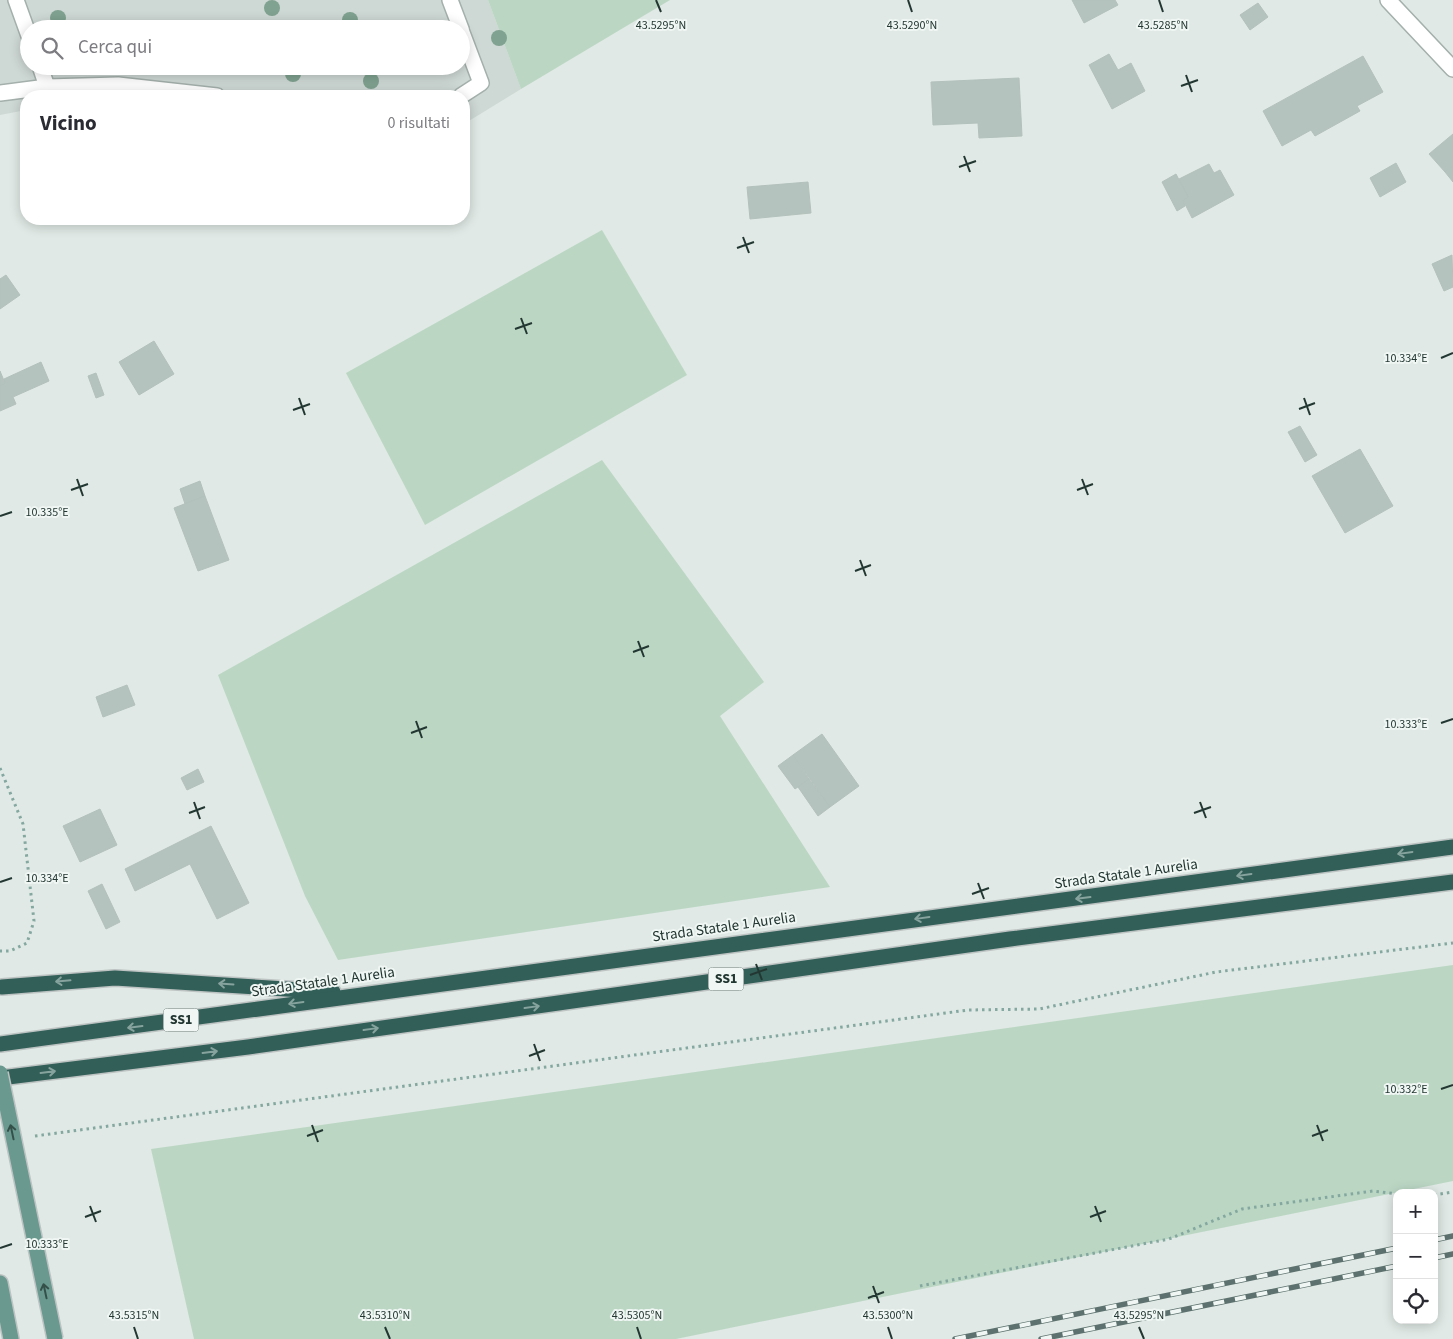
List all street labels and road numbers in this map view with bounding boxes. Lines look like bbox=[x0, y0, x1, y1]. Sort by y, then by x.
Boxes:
street label: Strada Statale 1 Aurelia bbox=[1053, 854, 1199, 894]
street label: Strada Statale 1 Aurelia bbox=[651, 907, 797, 947]
street label: Strada Statale 1 Aurelia bbox=[250, 962, 396, 1002]
road number: SS1 bbox=[708, 968, 744, 991]
road number: SS1 bbox=[164, 1008, 198, 1032]

